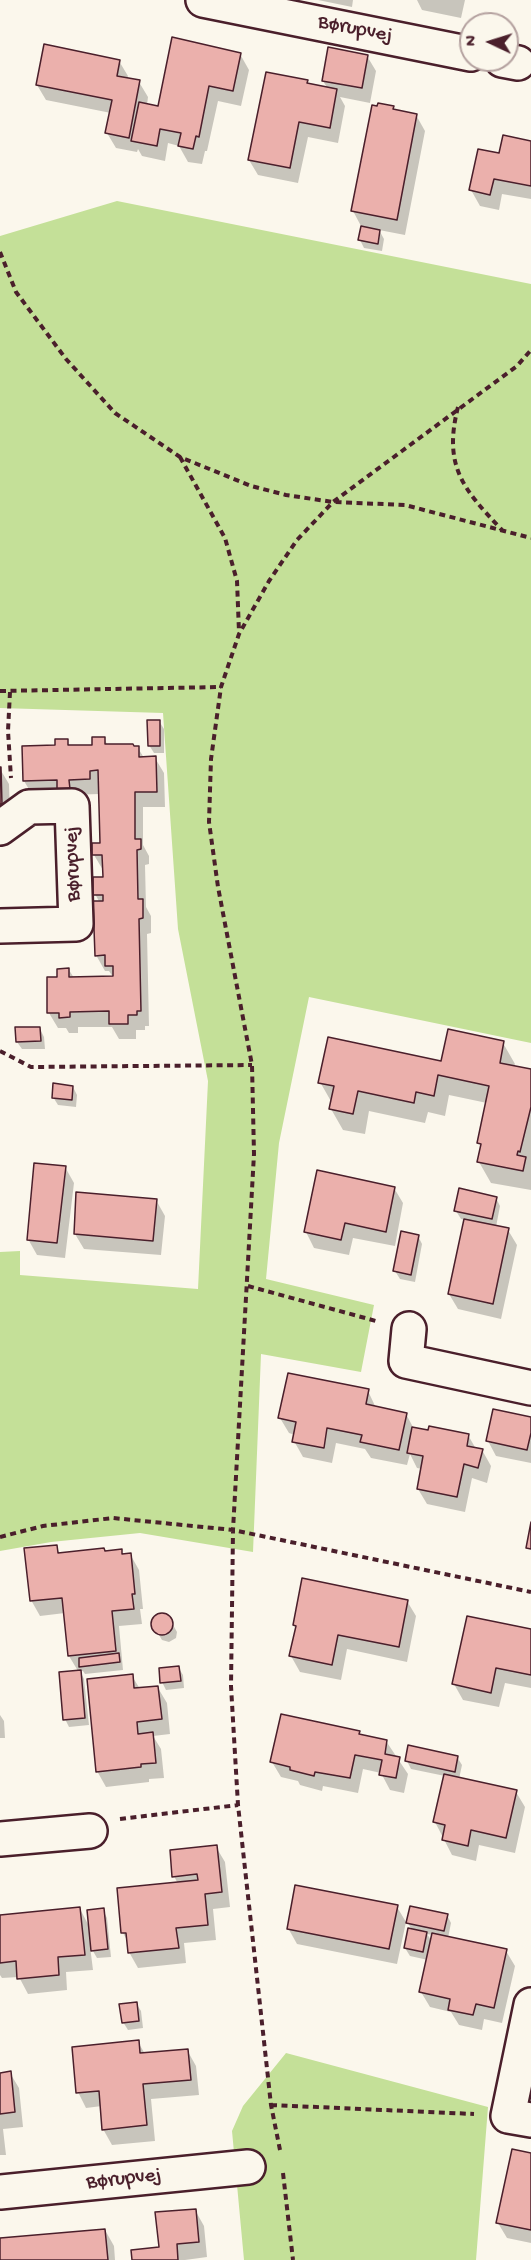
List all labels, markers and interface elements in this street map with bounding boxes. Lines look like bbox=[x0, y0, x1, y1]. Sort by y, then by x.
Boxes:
street label: Børupvej bbox=[316, 10, 394, 50]
north arrow bbox=[459, 12, 519, 72]
text: N bbox=[463, 35, 482, 47]
street label: Børupvej bbox=[60, 826, 88, 902]
street label: Børupvej bbox=[85, 2164, 163, 2196]

